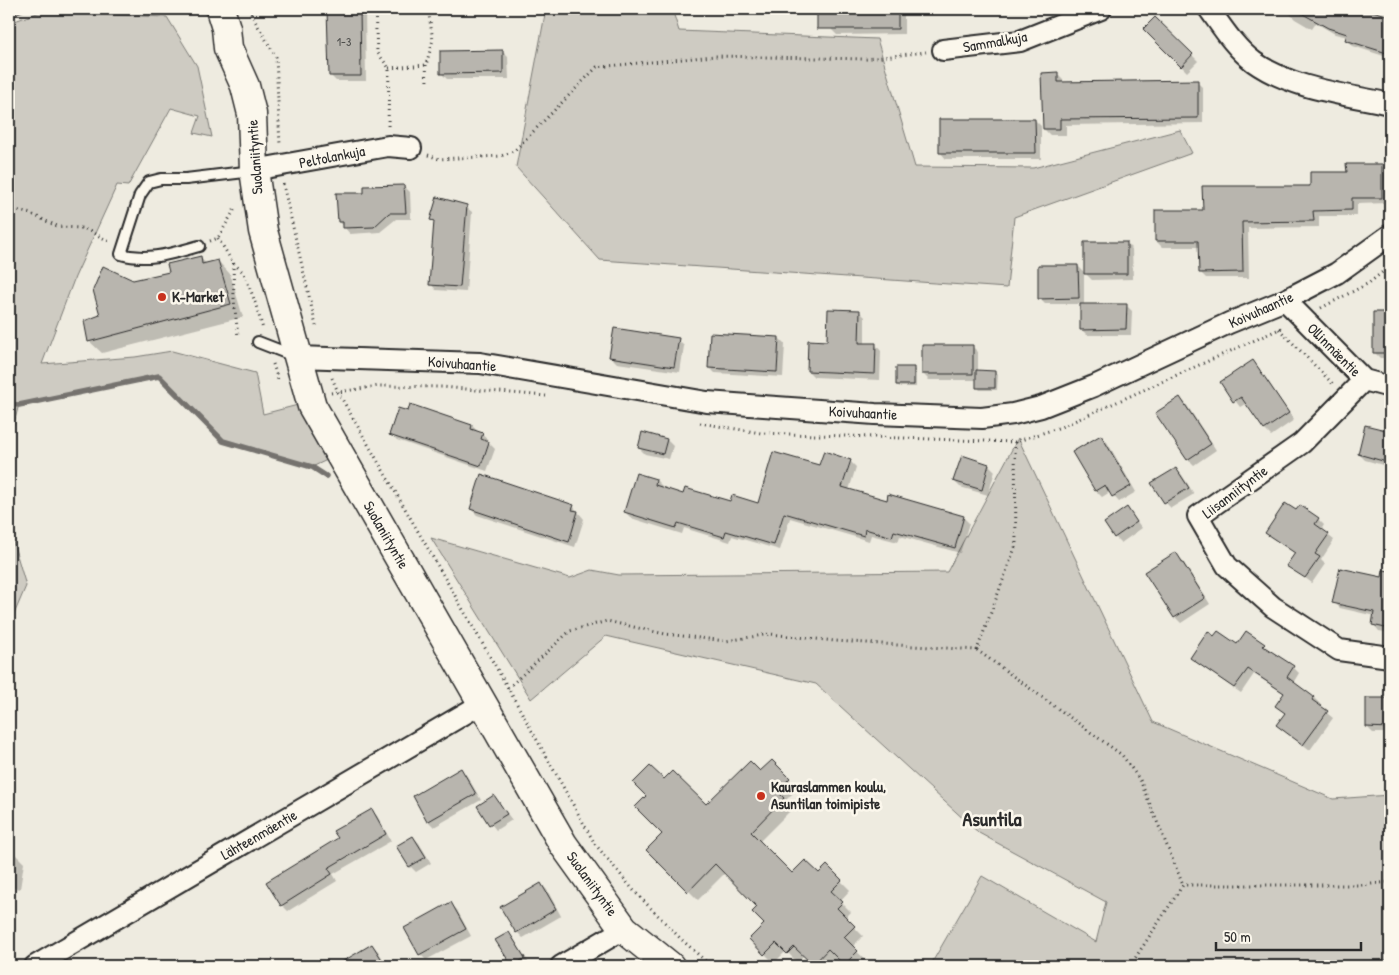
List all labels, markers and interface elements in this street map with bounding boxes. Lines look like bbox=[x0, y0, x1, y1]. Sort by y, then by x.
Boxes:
street label: Sammalkuja bbox=[961, 26, 1029, 57]
house number: 1-3 bbox=[337, 33, 351, 50]
street label: Suolaniityntie bbox=[241, 119, 268, 195]
street label: Peltolankuja bbox=[297, 140, 367, 173]
place label: K-Market bbox=[172, 286, 225, 307]
street label: Koivuhaantie bbox=[1225, 286, 1296, 333]
marker: K-Market bbox=[156, 291, 168, 303]
street label: Ollinmäentie bbox=[1303, 318, 1366, 381]
street label: Koivuhaantie bbox=[427, 351, 497, 376]
street label: Koivuhaantie bbox=[828, 400, 898, 425]
street label: Liisanniityntie bbox=[1198, 460, 1272, 523]
street label: Suolaniityntie bbox=[359, 497, 414, 573]
place label: Kauraslammen koulu, Asuntilan toimipiste bbox=[771, 776, 886, 815]
marker: Kauraslammen koulu, Asuntilan toimipiste bbox=[755, 790, 767, 802]
street label: Lähteenmäentie bbox=[217, 804, 301, 865]
district label: Asuntila bbox=[962, 805, 1022, 832]
street label: Suolaniityntie bbox=[562, 847, 623, 920]
scale bar bbox=[1216, 920, 1362, 952]
text: 50 m bbox=[1224, 926, 1251, 947]

